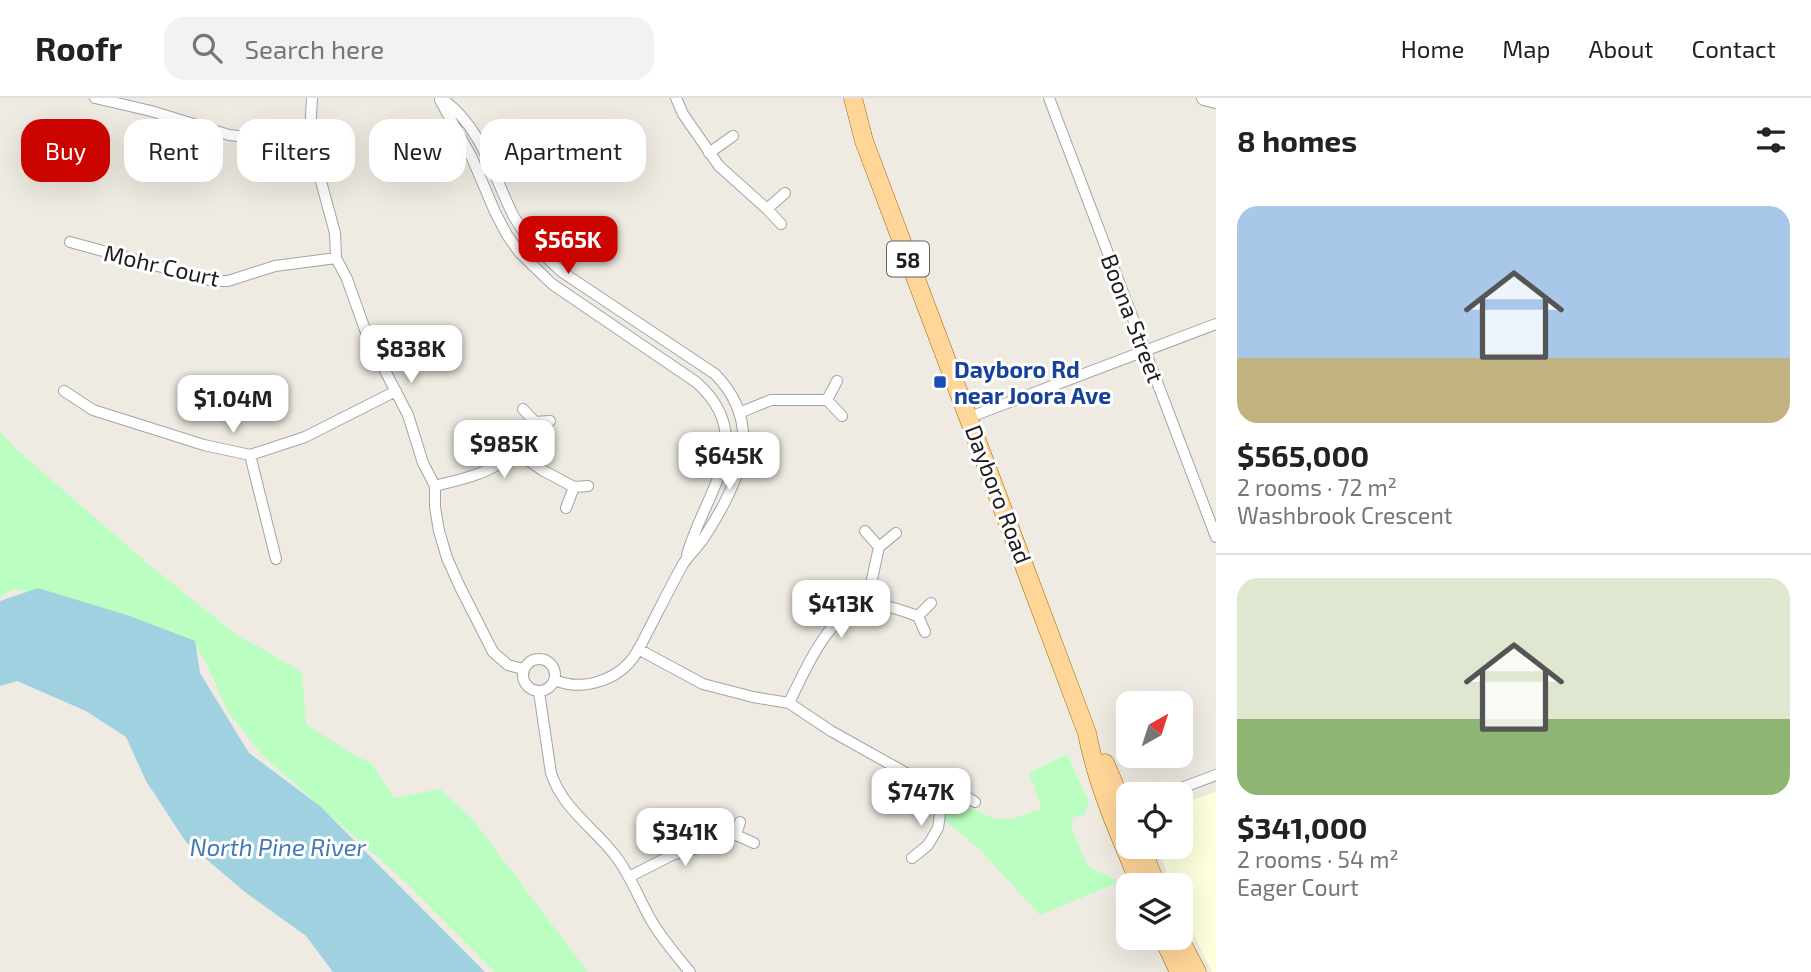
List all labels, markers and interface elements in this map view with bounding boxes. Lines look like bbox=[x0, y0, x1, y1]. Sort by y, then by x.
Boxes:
search box bbox=[164, 17, 654, 80]
text: Roofr bbox=[35, 28, 122, 68]
icon: search bbox=[188, 29, 226, 67]
text: Search here bbox=[244, 33, 384, 64]
text: Home bbox=[1401, 34, 1464, 63]
text: Map bbox=[1502, 34, 1550, 63]
text: About bbox=[1588, 34, 1654, 63]
text: Contact bbox=[1692, 34, 1776, 63]
chip: Buy bbox=[21, 119, 110, 182]
chip: Rent bbox=[124, 119, 223, 182]
chip: Filters bbox=[237, 119, 355, 182]
chip: New bbox=[369, 119, 466, 182]
chip: Apartment bbox=[480, 119, 646, 182]
icon: filters bbox=[1752, 121, 1790, 159]
text: 8 homes bbox=[1237, 122, 1357, 158]
pin: $565K bbox=[519, 216, 617, 276]
text: $565K bbox=[535, 225, 601, 253]
street label: Mohr Court bbox=[101, 238, 223, 292]
road number: 58 bbox=[887, 242, 929, 276]
street label: Boona Street bbox=[1096, 250, 1170, 386]
icon: home bbox=[1451, 252, 1577, 378]
pin: $838K bbox=[362, 326, 460, 385]
text: $838K bbox=[376, 334, 446, 362]
place label: Dayboro Rd near Joora Ave bbox=[954, 355, 1111, 409]
marker: Dayboro Rd near Joora Ave bbox=[932, 374, 948, 390]
pin: $1.04M bbox=[176, 376, 290, 435]
text: $1.04M bbox=[193, 384, 273, 412]
pin: $985K bbox=[455, 420, 553, 480]
street label: Dayboro Road bbox=[960, 421, 1038, 567]
text: $985K bbox=[470, 429, 538, 457]
pin: $645K bbox=[680, 432, 778, 492]
text: $565,000 bbox=[1237, 437, 1369, 473]
text: $645K bbox=[695, 441, 763, 469]
text: 2 rooms · 72 m² bbox=[1237, 473, 1397, 501]
text: Washbrook Crescent bbox=[1237, 501, 1453, 529]
pin: $413K bbox=[792, 580, 890, 640]
text: $413K bbox=[808, 589, 874, 617]
icon: home bbox=[1451, 624, 1577, 750]
north arrow bbox=[1116, 691, 1194, 768]
map controls bbox=[1116, 691, 1193, 950]
pin: $747K bbox=[872, 768, 970, 828]
text: $747K bbox=[888, 777, 954, 805]
button: locate bbox=[1116, 782, 1193, 859]
pin: $341K bbox=[636, 808, 734, 868]
text: $341,000 bbox=[1237, 809, 1368, 845]
text: $341K bbox=[652, 817, 718, 845]
water label: North Pine River bbox=[190, 832, 367, 861]
text: 2 rooms · 54 m² bbox=[1237, 845, 1399, 873]
button: layers bbox=[1116, 873, 1193, 950]
text: Eager Court bbox=[1237, 873, 1359, 901]

